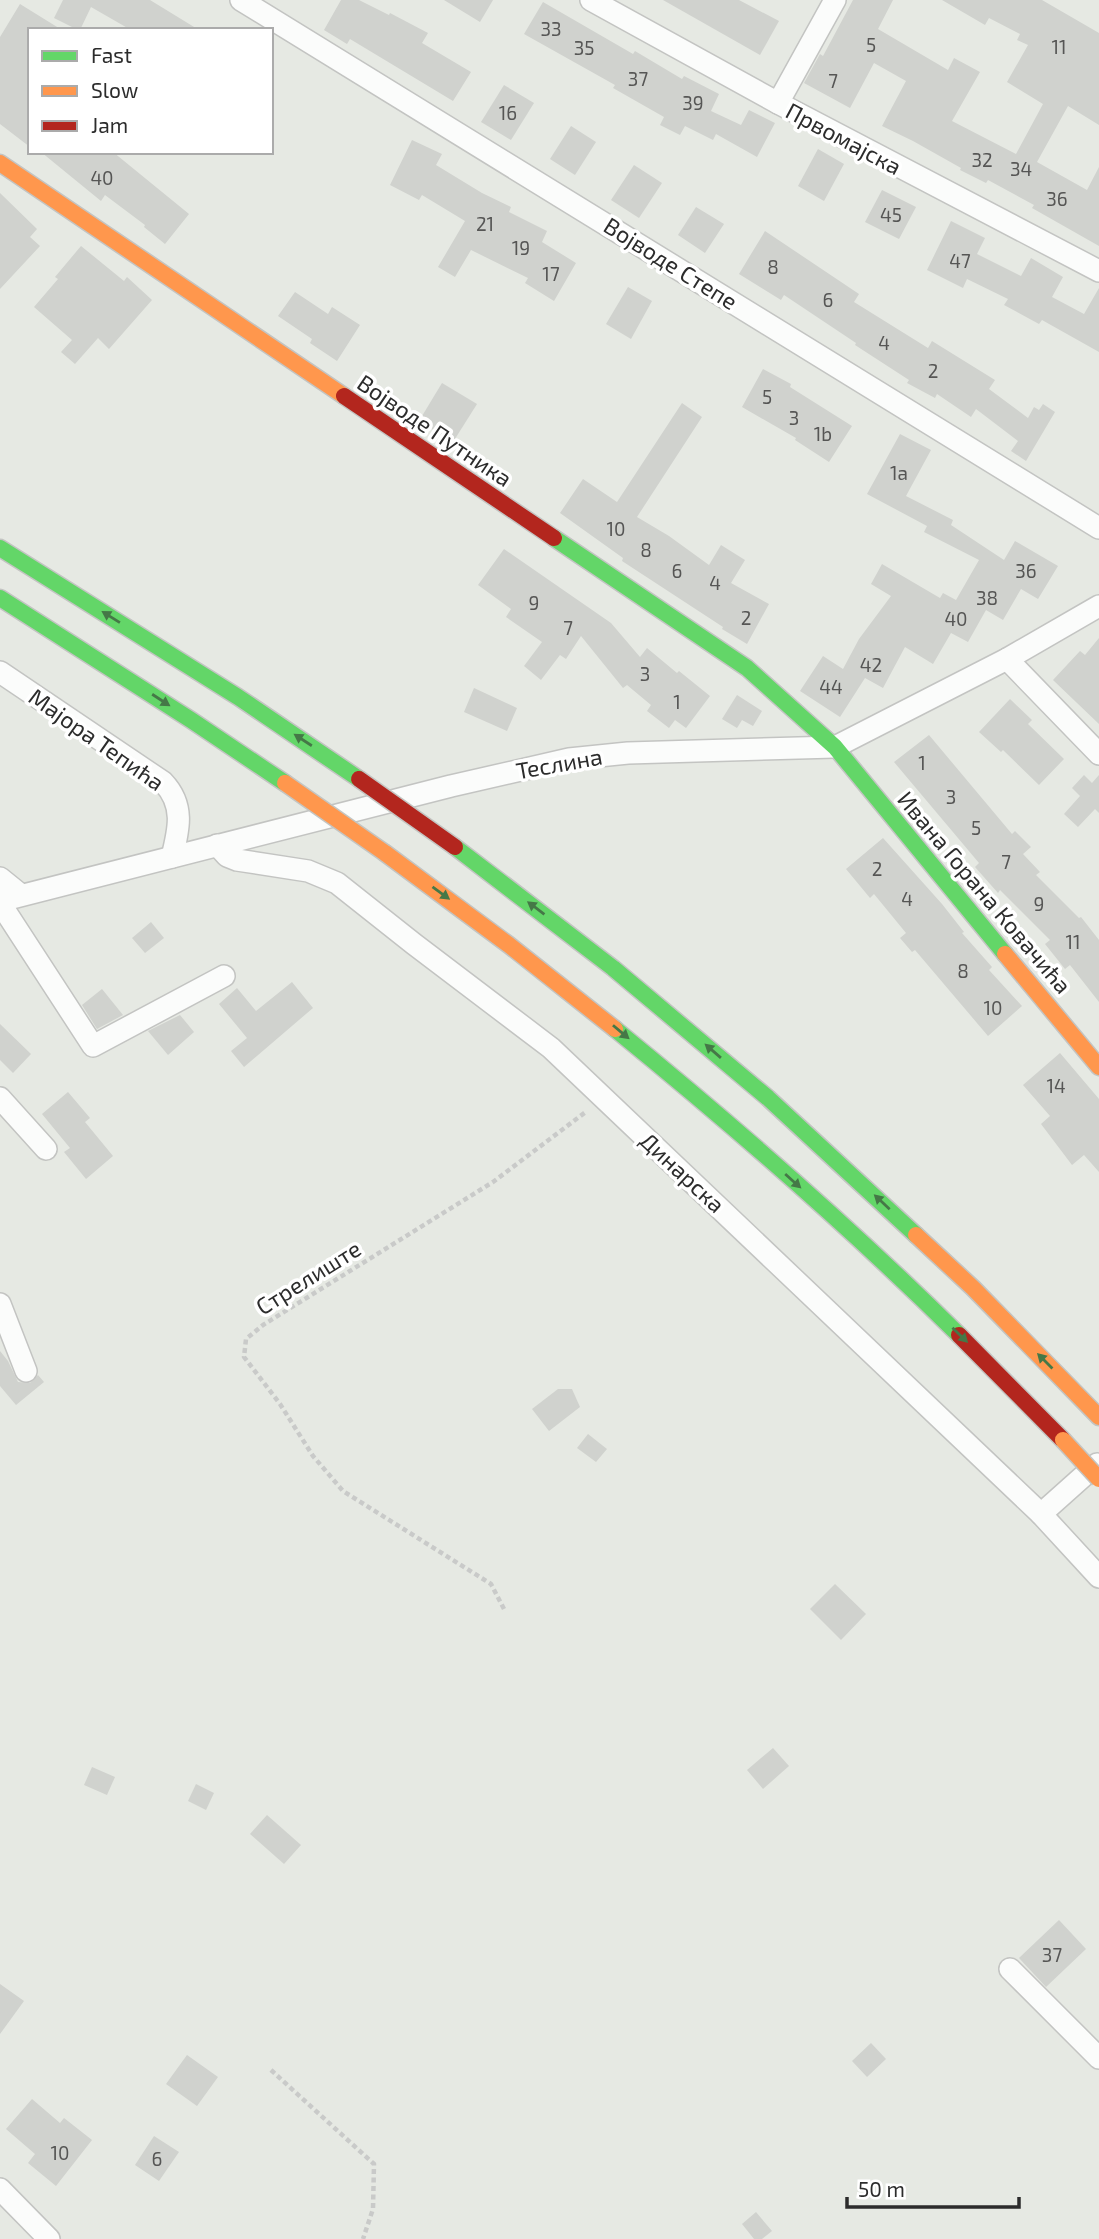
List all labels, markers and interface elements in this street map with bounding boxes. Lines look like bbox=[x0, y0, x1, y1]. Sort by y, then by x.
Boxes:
house number: 33 bbox=[540, 17, 562, 40]
legend bbox=[28, 28, 273, 154]
house number: 5 bbox=[866, 33, 876, 56]
house number: 11 bbox=[1051, 35, 1067, 58]
house number: 35 bbox=[574, 36, 594, 59]
text: Fast bbox=[91, 42, 132, 67]
house number: 37 bbox=[628, 67, 648, 90]
house number: 7 bbox=[828, 69, 838, 92]
text: Slow bbox=[91, 77, 138, 102]
house number: 39 bbox=[682, 91, 704, 114]
street label: Првомајска bbox=[781, 96, 907, 180]
house number: 16 bbox=[499, 101, 517, 124]
text: Jam bbox=[91, 112, 128, 137]
house number: 32 bbox=[971, 148, 993, 171]
house number: 34 bbox=[1010, 157, 1032, 180]
house number: 40 bbox=[90, 166, 114, 189]
house number: 36 bbox=[1046, 187, 1068, 210]
house number: 45 bbox=[880, 203, 902, 226]
street label: Војводе Степе bbox=[599, 211, 743, 315]
house number: 21 bbox=[476, 212, 494, 235]
house number: 19 bbox=[512, 236, 530, 259]
house number: 47 bbox=[949, 249, 971, 272]
house number: 8 bbox=[767, 255, 779, 278]
house number: 17 bbox=[542, 262, 560, 285]
house number: 6 bbox=[823, 288, 833, 311]
house number: 4 bbox=[878, 331, 890, 354]
house number: 2 bbox=[928, 359, 938, 382]
street label: Војводе Путника bbox=[352, 368, 518, 493]
house number: 5 bbox=[762, 385, 772, 408]
house number: 3 bbox=[789, 406, 799, 429]
house number: 1b bbox=[814, 422, 832, 445]
house number: 1a bbox=[890, 461, 908, 484]
house number: 10 bbox=[606, 517, 626, 540]
house number: 8 bbox=[640, 538, 652, 561]
house number: 6 bbox=[672, 559, 682, 582]
house number: 36 bbox=[1015, 559, 1037, 582]
house number: 4 bbox=[709, 571, 721, 594]
house number: 38 bbox=[976, 586, 998, 609]
house number: 9 bbox=[529, 591, 539, 614]
house number: 2 bbox=[741, 606, 751, 629]
house number: 40 bbox=[944, 607, 968, 630]
one-way arrow bbox=[102, 611, 121, 624]
house number: 7 bbox=[563, 616, 573, 639]
house number: 42 bbox=[860, 653, 882, 676]
house number: 3 bbox=[640, 662, 650, 685]
house number: 44 bbox=[819, 675, 843, 698]
street label: Мајора Тепића bbox=[24, 682, 170, 796]
house number: 1 bbox=[673, 690, 681, 713]
one-way arrow bbox=[151, 694, 171, 707]
one-way arrow bbox=[293, 733, 313, 746]
street label: Теслина bbox=[514, 742, 604, 784]
house number: 1 bbox=[918, 751, 926, 774]
street label: Ивана Горана Ковачића bbox=[892, 785, 1078, 999]
house number: 3 bbox=[946, 785, 956, 808]
house number: 5 bbox=[971, 816, 981, 839]
house number: 7 bbox=[1001, 850, 1011, 873]
house number: 2 bbox=[872, 857, 882, 880]
one-way arrow bbox=[432, 886, 450, 900]
house number: 4 bbox=[901, 887, 913, 910]
house number: 9 bbox=[1034, 892, 1044, 915]
one-way arrow bbox=[527, 901, 545, 915]
house number: 11 bbox=[1065, 930, 1081, 953]
house number: 8 bbox=[957, 959, 969, 982]
house number: 10 bbox=[983, 996, 1003, 1019]
one-way arrow bbox=[611, 1025, 629, 1040]
one-way arrow bbox=[704, 1043, 722, 1059]
house number: 14 bbox=[1046, 1074, 1066, 1097]
street label: Динарска bbox=[635, 1126, 731, 1218]
one-way arrow bbox=[784, 1172, 801, 1188]
one-way arrow bbox=[874, 1195, 891, 1211]
street label: Стрелиште bbox=[250, 1234, 366, 1320]
one-way arrow bbox=[951, 1327, 968, 1343]
one-way arrow bbox=[1038, 1353, 1054, 1370]
house number: 37 bbox=[1042, 1943, 1062, 1966]
house number: 10 bbox=[50, 2141, 70, 2164]
house number: 6 bbox=[152, 2147, 162, 2170]
scale bar bbox=[847, 2166, 1018, 2210]
text: 50 m bbox=[858, 2176, 905, 2201]

